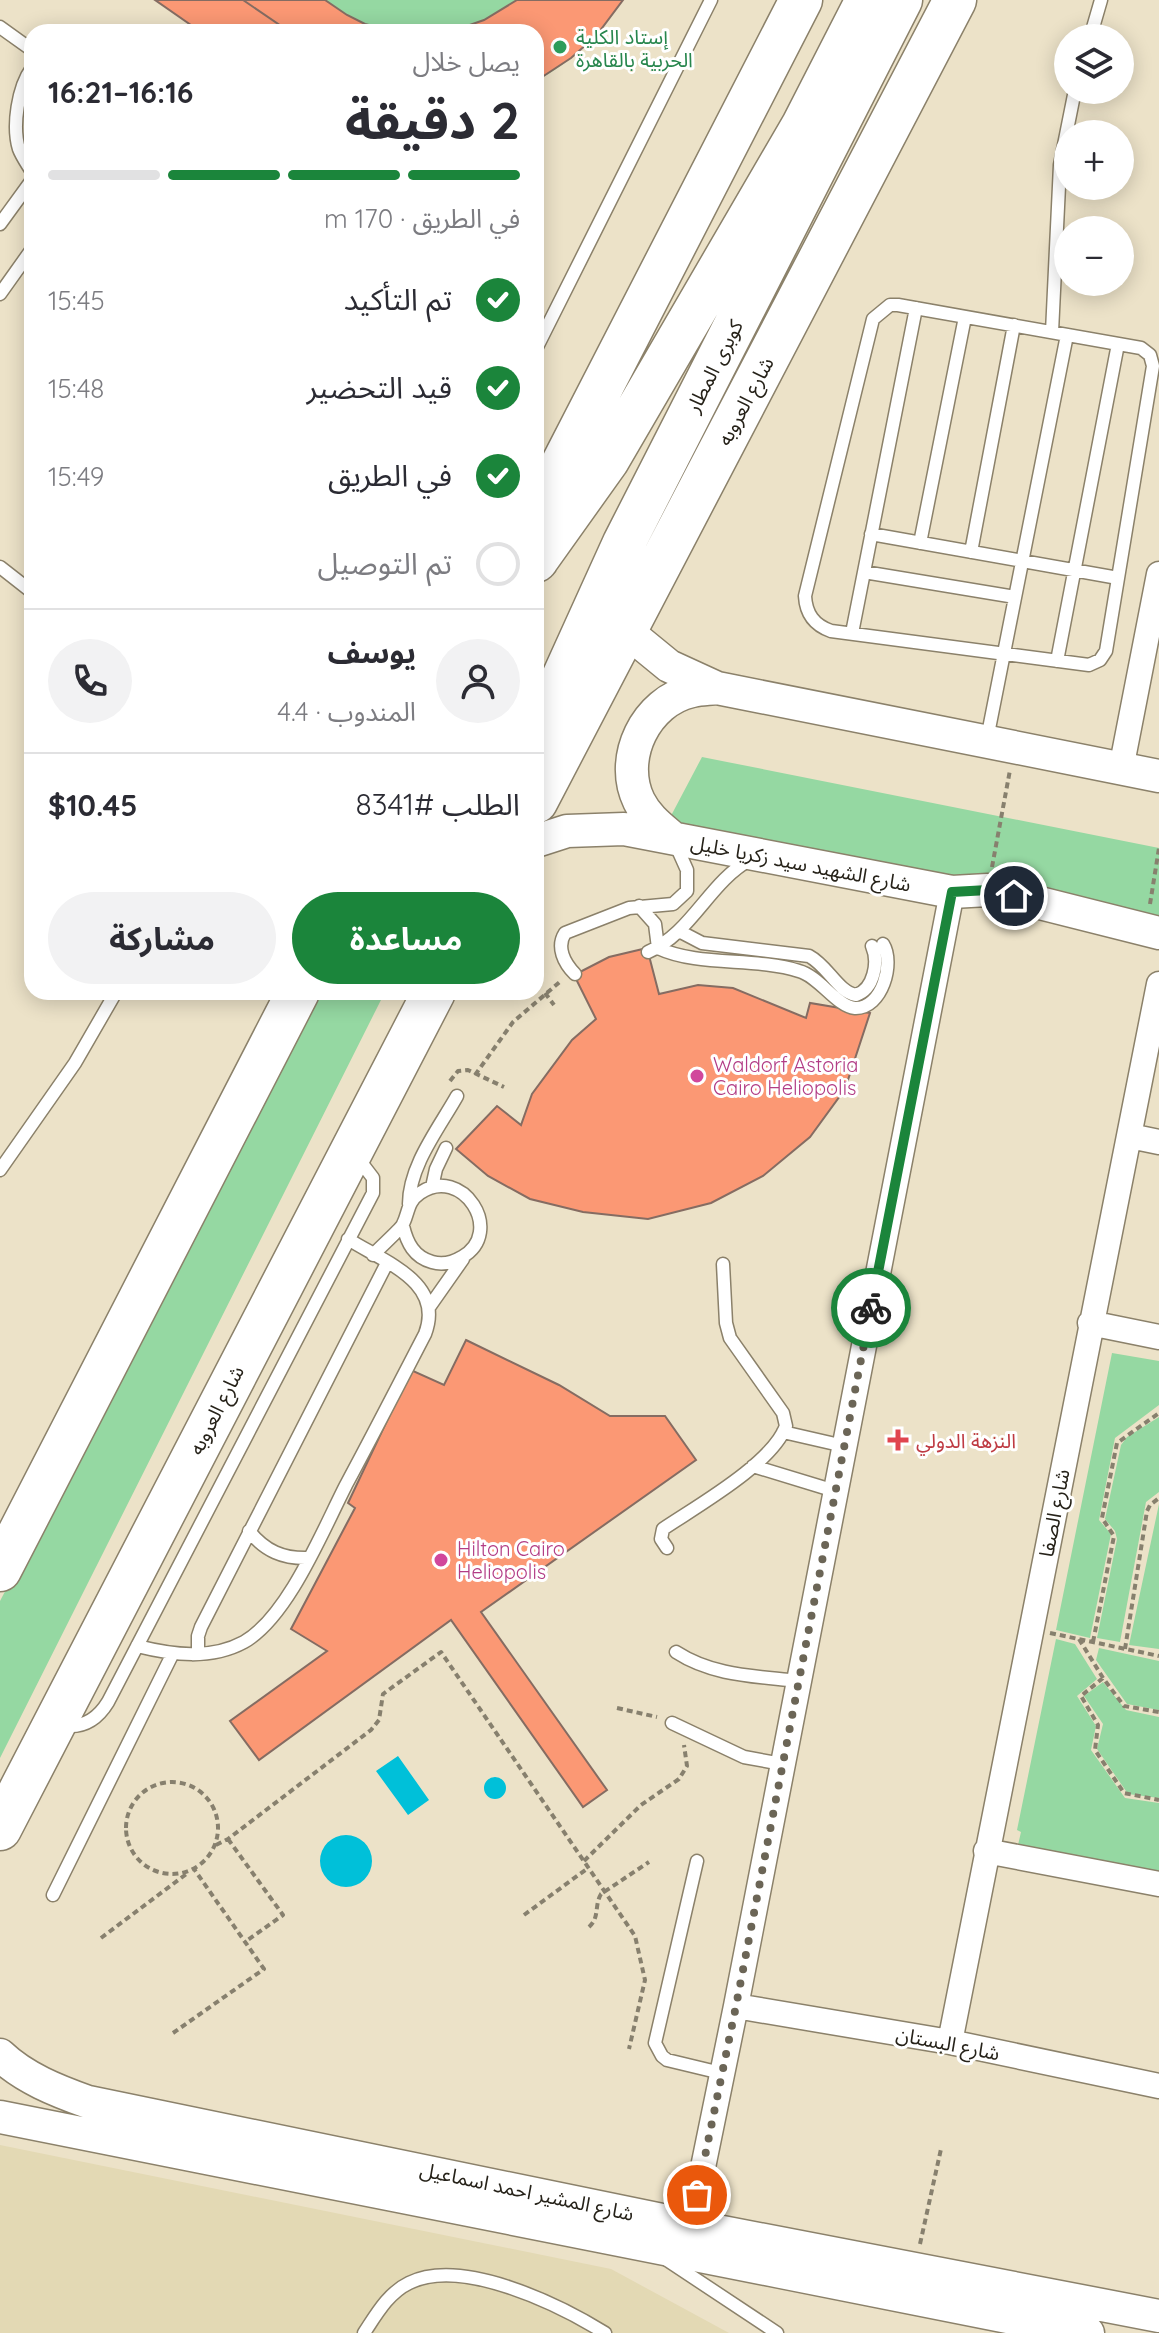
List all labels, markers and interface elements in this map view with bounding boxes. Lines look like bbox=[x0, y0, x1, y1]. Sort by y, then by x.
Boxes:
place label: إستاد الكلية الحربية بالقاهرة bbox=[576, 24, 693, 72]
map controls bbox=[1054, 24, 1134, 296]
button: layers bbox=[1054, 24, 1134, 104]
marker: إستاد الكلية الحربية بالقاهرة bbox=[551, 38, 569, 56]
text: يصل خلال bbox=[413, 45, 520, 78]
text: 16:16–16:21 bbox=[48, 73, 193, 111]
text: 2 دقيقة bbox=[345, 87, 520, 152]
button: + bbox=[1054, 120, 1134, 200]
text: في الطريق · 170 m bbox=[324, 202, 520, 235]
button: − bbox=[1054, 216, 1134, 296]
icon: check bbox=[476, 278, 520, 322]
text: تم التأكيد bbox=[344, 280, 452, 318]
text: 15:45 bbox=[48, 284, 105, 317]
street label: كوبرى المطار bbox=[680, 315, 748, 417]
street label: شارع العروبه bbox=[711, 352, 781, 451]
icon: check bbox=[476, 366, 520, 410]
text: قيد التحضير bbox=[306, 368, 452, 406]
text: 15:48 bbox=[48, 372, 104, 405]
icon: check bbox=[476, 454, 520, 498]
text: في الطريق bbox=[328, 456, 452, 494]
text: 15:49 bbox=[48, 460, 104, 493]
text: تم التوصيل bbox=[318, 544, 452, 582]
text: يوسف bbox=[328, 633, 416, 671]
button: phone bbox=[48, 639, 132, 723]
button: person bbox=[436, 639, 520, 723]
text: المندوب · 4.4 bbox=[277, 695, 416, 728]
text: الطلب #8341 bbox=[356, 785, 520, 823]
text: $10.45 bbox=[48, 786, 138, 824]
street label: شارع الشهيد سيد زكريا خليل bbox=[688, 829, 913, 900]
pin bbox=[980, 862, 1048, 930]
icon: home bbox=[992, 874, 1036, 918]
button: مشاركة bbox=[48, 892, 276, 984]
button: مساعدة bbox=[292, 892, 520, 984]
place label: Waldorf Astoria Cairo Heliopolis bbox=[713, 1052, 858, 1100]
marker: Waldorf Astoria Cairo Heliopolis bbox=[688, 1067, 706, 1085]
courier bbox=[831, 1268, 911, 1348]
icon: bike bbox=[849, 1286, 893, 1330]
street label: شارع العروبه bbox=[183, 1361, 252, 1460]
place label: النزهة الدولي bbox=[916, 1428, 1016, 1456]
marker: النزهة الدولي bbox=[887, 1429, 909, 1451]
street label: شارع الصفا bbox=[1033, 1467, 1078, 1560]
place label: Hilton Cairo Heliopolis bbox=[457, 1536, 565, 1584]
marker: Hilton Cairo Heliopolis bbox=[432, 1551, 450, 1569]
street label: شارع البستان bbox=[893, 2021, 1002, 2068]
street label: شارع المشير احمد اسماعيل bbox=[417, 2156, 636, 2229]
pin bbox=[663, 2161, 731, 2229]
icon: bag bbox=[675, 2173, 719, 2217]

